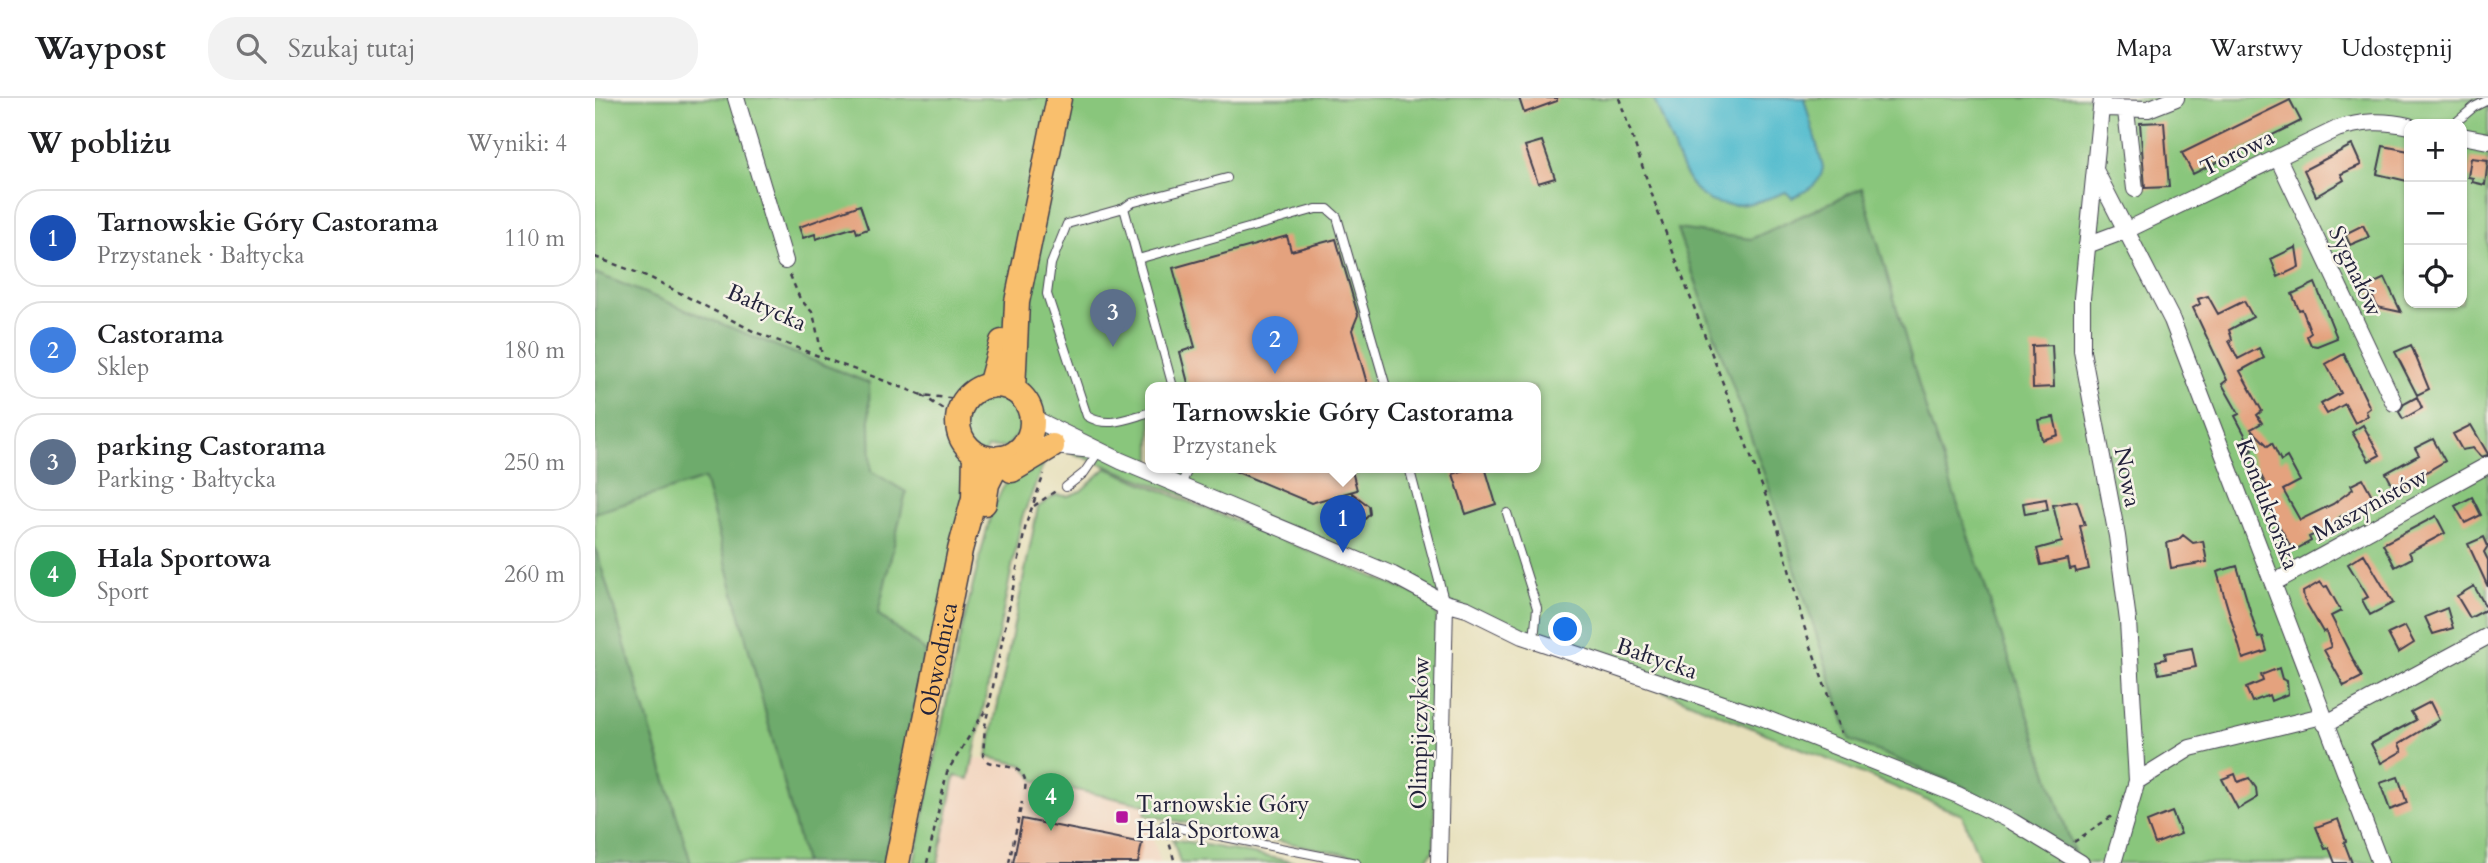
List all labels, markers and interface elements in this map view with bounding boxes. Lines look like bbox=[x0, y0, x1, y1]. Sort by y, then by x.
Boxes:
search box bbox=[208, 17, 698, 80]
text: Waypost bbox=[35, 26, 166, 71]
icon: search bbox=[232, 29, 270, 67]
text: Szukaj tutaj bbox=[288, 31, 415, 66]
text: Mapa bbox=[2116, 32, 2172, 65]
text: Warstwy bbox=[2210, 32, 2303, 65]
text: Udostępnij bbox=[2341, 32, 2453, 65]
map controls bbox=[2404, 119, 2467, 308]
button: + bbox=[2404, 119, 2467, 182]
street label: Torowa bbox=[2195, 121, 2279, 184]
text: W pobliżu bbox=[28, 123, 172, 164]
text: Wyniki: 4 bbox=[467, 128, 567, 159]
button: − bbox=[2404, 182, 2467, 245]
text: Tarnowskie Góry Castorama bbox=[97, 205, 438, 240]
street label: Sygnałów bbox=[2321, 221, 2390, 322]
text: 1 bbox=[47, 223, 59, 254]
text: 110 m bbox=[504, 223, 565, 254]
text: Przystanek · Bałtycka bbox=[97, 240, 304, 271]
button: locate bbox=[2404, 245, 2467, 308]
street label: Bałtycka bbox=[722, 276, 812, 339]
pin: 3 bbox=[1090, 289, 1136, 347]
pin: 2 bbox=[1252, 316, 1298, 374]
text: Castorama bbox=[97, 317, 224, 352]
text: 2 bbox=[47, 335, 59, 366]
text: 180 m bbox=[504, 335, 565, 366]
text: Sklep bbox=[97, 352, 149, 383]
popup bbox=[1145, 382, 1541, 473]
text: Tarnowskie Góry Castorama bbox=[1172, 395, 1514, 430]
text: parking Castorama bbox=[97, 429, 326, 464]
text: Przystanek bbox=[1172, 430, 1277, 461]
street label: Konduktorska bbox=[2228, 434, 2307, 574]
street label: Nowa bbox=[2107, 444, 2149, 510]
text: 3 bbox=[47, 447, 59, 478]
text: 250 m bbox=[504, 447, 565, 478]
street label: Maszynistów bbox=[2307, 460, 2434, 549]
text: Parking · Bałtycka bbox=[97, 464, 276, 495]
pin: 1 bbox=[1320, 495, 1366, 553]
text: Hala Sportowa bbox=[97, 541, 271, 576]
text: 4 bbox=[47, 559, 59, 590]
text: 260 m bbox=[504, 559, 565, 590]
text: Sport bbox=[97, 576, 149, 607]
street label: Obwodnica bbox=[912, 600, 965, 719]
your location bbox=[1548, 612, 1582, 646]
street label: Bałtycka bbox=[1612, 630, 1702, 687]
street label: Olimpijczyków bbox=[1403, 656, 1436, 810]
pin: 4 bbox=[1028, 773, 1074, 831]
place label: Tarnowskie Góry Hala Sportowa bbox=[1136, 789, 1309, 846]
marker: Tarnowskie Góry Hala Sportowa bbox=[1114, 809, 1130, 825]

